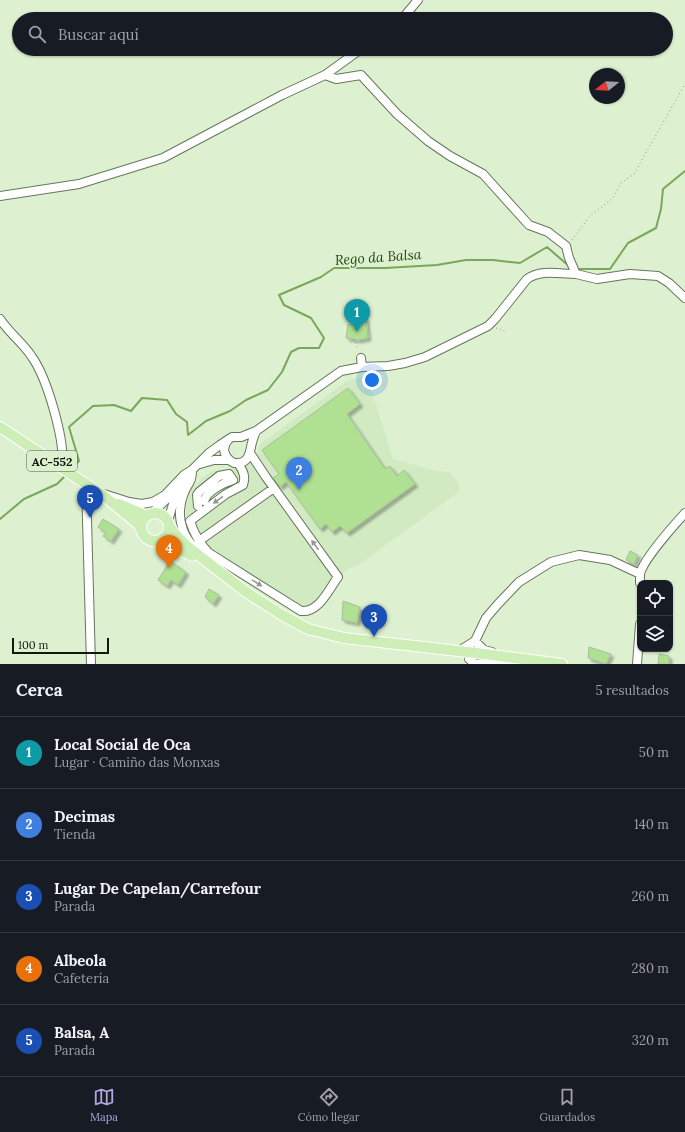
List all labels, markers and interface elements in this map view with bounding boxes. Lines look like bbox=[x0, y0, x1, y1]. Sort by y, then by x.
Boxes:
search box bbox=[12, 12, 673, 56]
icon: search bbox=[26, 23, 48, 45]
text: Buscar aquí bbox=[58, 25, 139, 44]
north arrow bbox=[589, 68, 625, 104]
water label: Rego da Balsa bbox=[334, 245, 422, 269]
pin: 1 bbox=[344, 299, 370, 332]
your location bbox=[362, 370, 382, 390]
road number: AC-552 bbox=[27, 451, 77, 471]
pin: 2 bbox=[286, 457, 312, 490]
pin: 5 bbox=[77, 485, 103, 518]
one-way arrow bbox=[213, 496, 224, 504]
pin: 4 bbox=[156, 535, 182, 568]
one-way arrow bbox=[311, 540, 319, 550]
one-way arrow bbox=[252, 579, 262, 587]
map controls bbox=[637, 580, 673, 652]
button: locate bbox=[637, 580, 673, 616]
pin: 3 bbox=[361, 604, 387, 637]
button: layers bbox=[637, 616, 673, 652]
scale bar bbox=[12, 636, 109, 655]
text: 100 m bbox=[18, 638, 48, 652]
text: Cerca bbox=[16, 679, 63, 701]
text: 5 resultados bbox=[595, 682, 669, 699]
text: Local Social de Oca bbox=[54, 735, 191, 754]
text: 1 bbox=[26, 744, 32, 761]
text: 50 m bbox=[639, 744, 669, 761]
text: Lugar · Camiño das Monxas bbox=[54, 754, 220, 771]
text: Decimas bbox=[54, 807, 115, 826]
text: 2 bbox=[26, 816, 32, 833]
text: 140 m bbox=[634, 816, 669, 833]
text: Tienda bbox=[54, 826, 95, 843]
text: Lugar De Capelan/Carrefour bbox=[54, 879, 261, 898]
text: 3 bbox=[25, 888, 33, 905]
text: 260 m bbox=[631, 888, 669, 905]
text: Parada bbox=[54, 898, 95, 915]
text: Albeola bbox=[54, 951, 106, 970]
text: 4 bbox=[25, 960, 33, 977]
text: 280 m bbox=[632, 960, 669, 977]
text: Cafetería bbox=[54, 970, 109, 987]
text: Balsa, A bbox=[54, 1023, 109, 1042]
text: 5 bbox=[25, 1032, 33, 1049]
text: 320 m bbox=[632, 1032, 669, 1049]
text: Parada bbox=[54, 1042, 95, 1059]
tab: Mapa bbox=[90, 1086, 118, 1124]
tab: Cómo llegar bbox=[298, 1086, 360, 1124]
tab: Guardados bbox=[539, 1086, 595, 1124]

